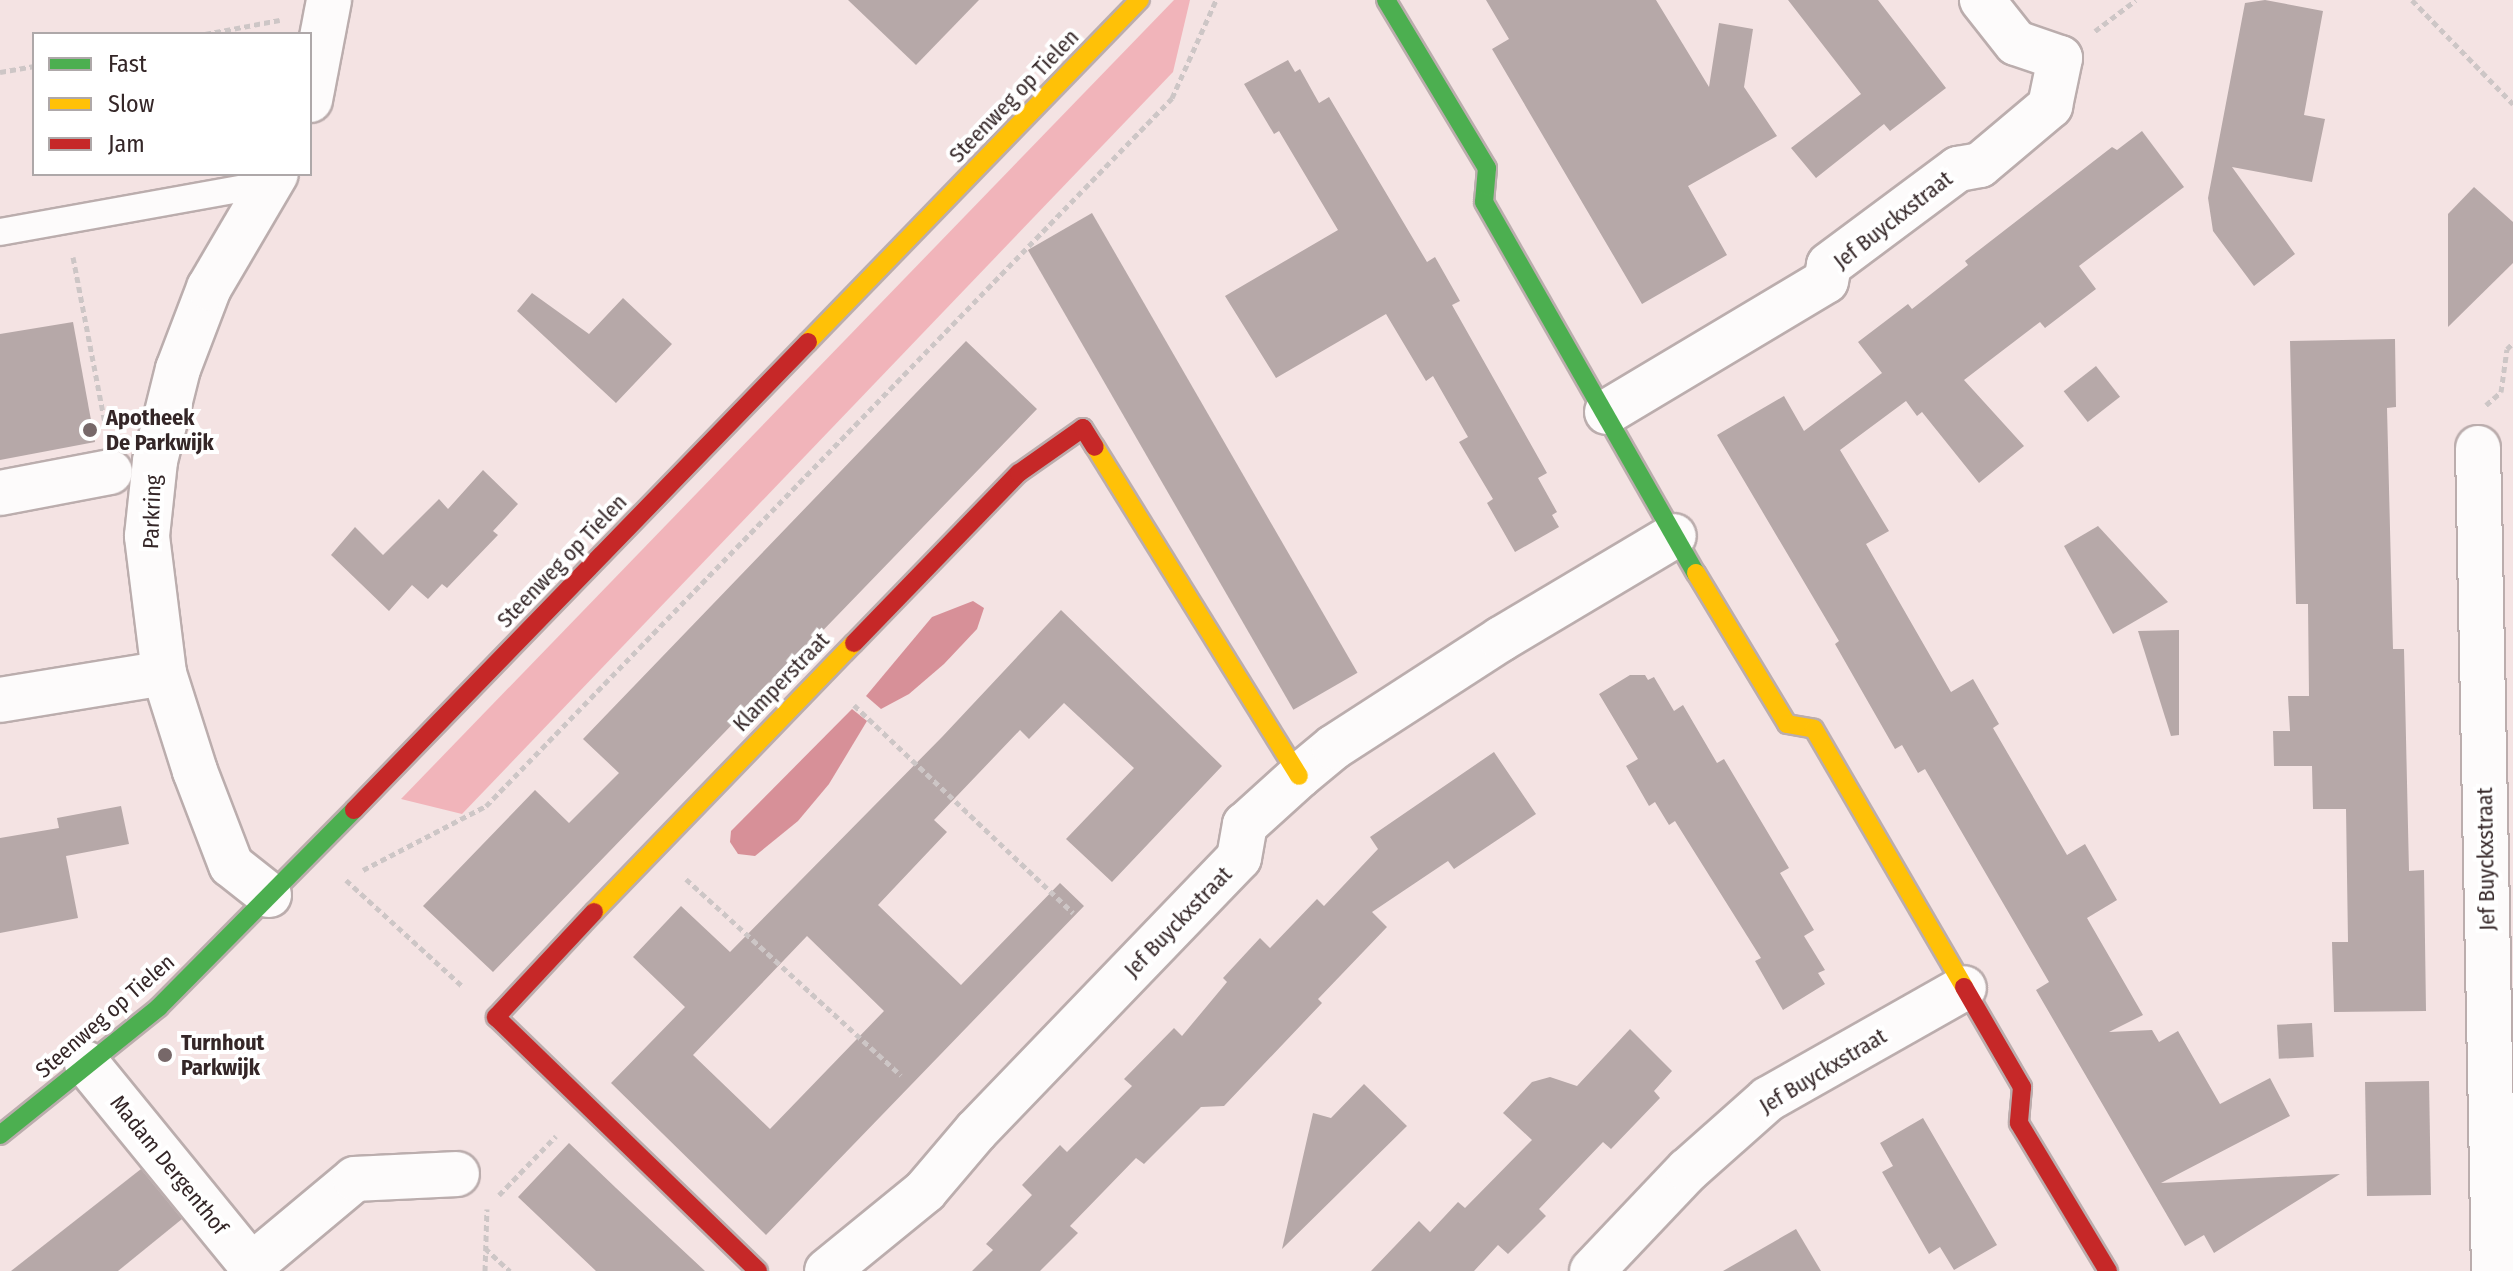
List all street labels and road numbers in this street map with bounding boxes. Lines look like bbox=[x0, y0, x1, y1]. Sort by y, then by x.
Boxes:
street label: Steenweg op Tielen bbox=[944, 24, 1084, 168]
street label: Jef Buyckxstraat bbox=[1828, 165, 1958, 275]
street label: Parkring bbox=[138, 474, 166, 550]
street label: Steenweg op Tielen bbox=[492, 489, 632, 633]
street label: Klamperstraat bbox=[727, 627, 835, 737]
street label: Jef Buyckxstraat bbox=[2472, 787, 2500, 931]
street label: Jef Buyckxstraat bbox=[1119, 861, 1237, 983]
street label: Steenweg op Tielen bbox=[30, 949, 180, 1083]
street label: Jef Buyckxstraat bbox=[1755, 1023, 1891, 1119]
street label: Madam Dergenthof bbox=[105, 1090, 233, 1240]

